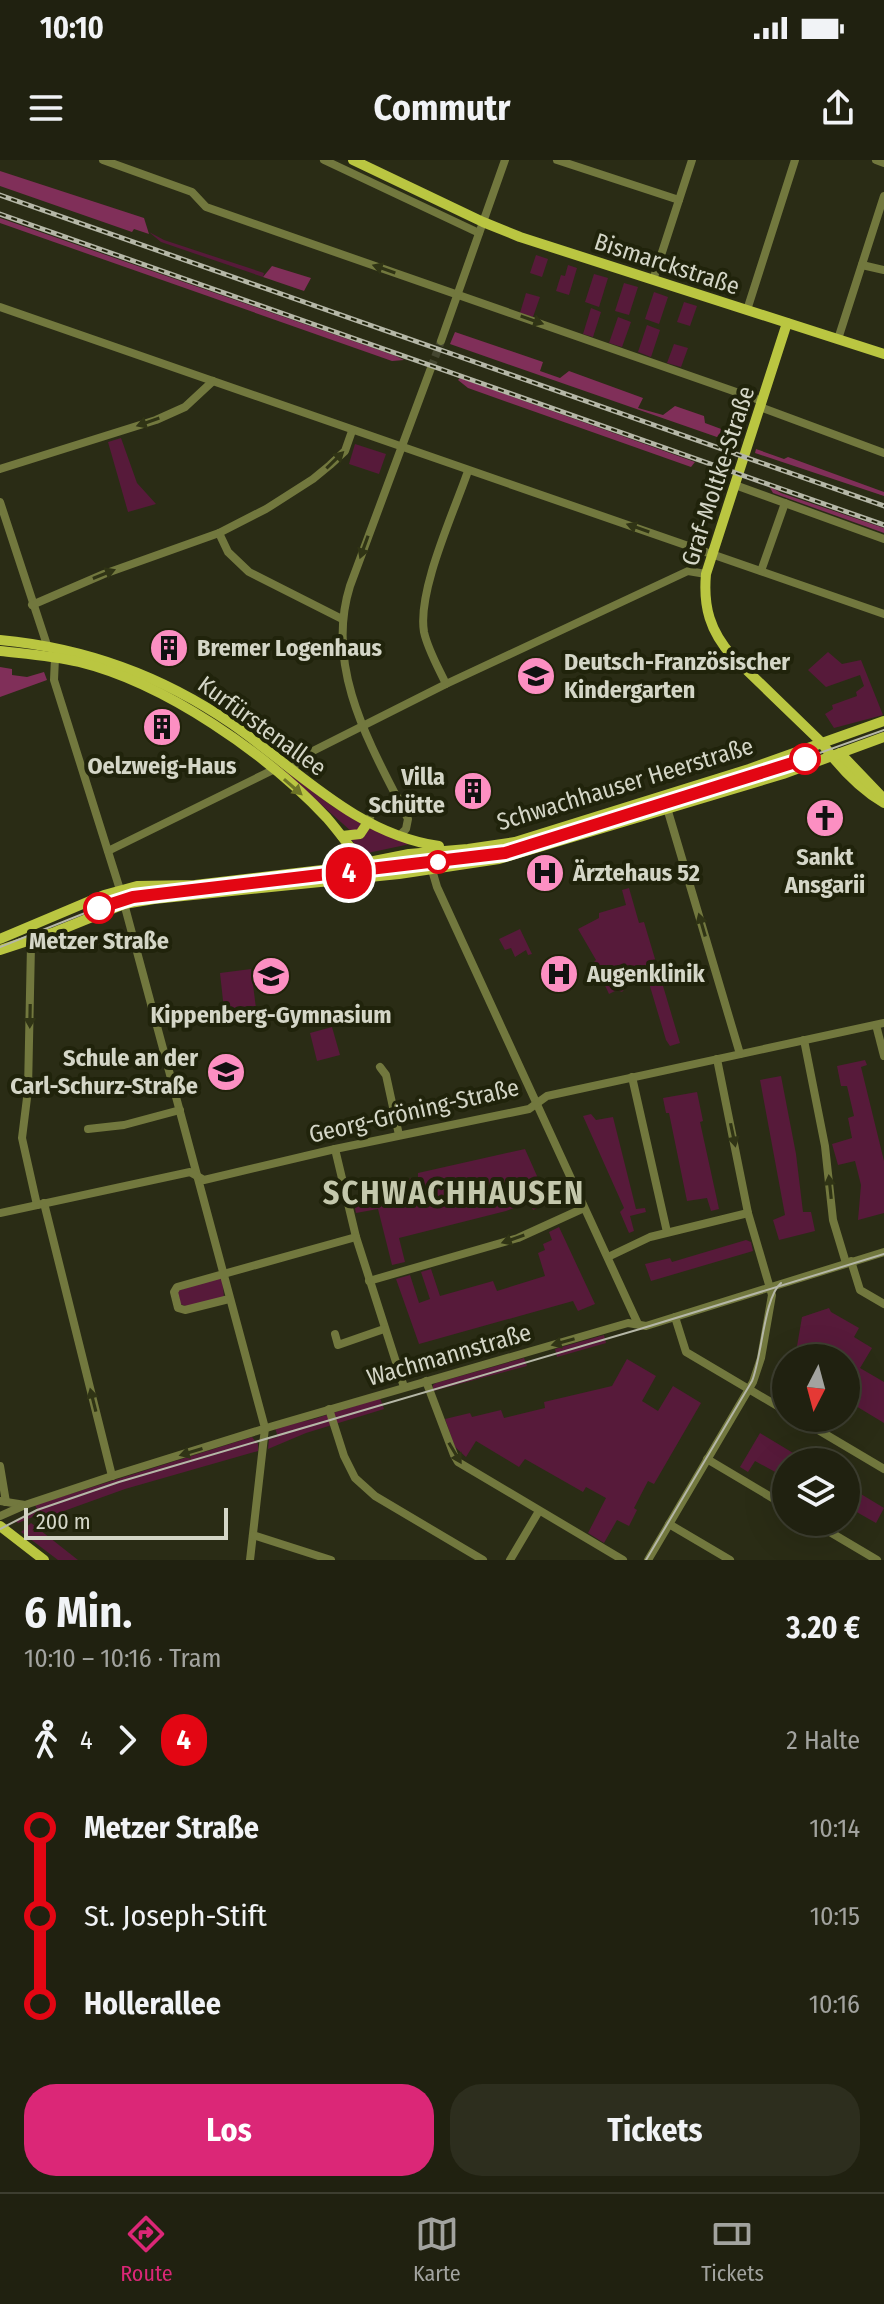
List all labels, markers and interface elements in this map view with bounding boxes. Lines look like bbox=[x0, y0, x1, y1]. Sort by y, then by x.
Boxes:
text: 10:10 bbox=[40, 10, 104, 46]
icon: menu bbox=[24, 86, 68, 130]
text: Commutr bbox=[374, 86, 510, 130]
icon: share bbox=[816, 86, 860, 130]
street label: Bismarckstraße bbox=[591, 227, 743, 301]
one-way arrow bbox=[372, 262, 396, 274]
one-way arrow bbox=[520, 315, 544, 327]
street label: Graf-Moltke-Straße bbox=[676, 383, 760, 569]
one-way arrow bbox=[135, 417, 159, 429]
one-way arrow bbox=[325, 451, 344, 469]
one-way arrow bbox=[626, 522, 650, 534]
one-way arrow bbox=[358, 536, 370, 560]
one-way arrow bbox=[92, 568, 116, 581]
building icon: Bremer Logenhaus bbox=[148, 627, 190, 669]
place label: Bremer Logenhaus bbox=[197, 634, 383, 662]
place label: Deutsch-Französischer Kindergarten bbox=[564, 648, 790, 704]
school or university icon: Deutsch-Französischer Kindergarten bbox=[515, 655, 557, 697]
street label: Kurfürstenallee bbox=[193, 670, 331, 782]
building icon: Oelzweig-Haus bbox=[141, 706, 183, 748]
street label: Schwachhauser Heerstraße bbox=[493, 732, 757, 836]
unlabelled marker bbox=[790, 744, 820, 774]
place label: Oelzweig-Haus bbox=[87, 752, 237, 780]
place label: Villa Schütte bbox=[368, 763, 445, 819]
building icon: Villa Schütte bbox=[452, 770, 494, 812]
one-way arrow bbox=[283, 778, 303, 795]
church icon: Sankt Ansgarii bbox=[804, 797, 846, 839]
place label: Sankt Ansgarii bbox=[784, 843, 865, 899]
line badge: 4 bbox=[323, 847, 375, 899]
unlabelled marker bbox=[427, 851, 449, 873]
hospital icon: Ärztehaus 52 bbox=[524, 852, 566, 894]
text: 4 bbox=[342, 856, 356, 889]
place label: Ärztehaus 52 bbox=[572, 859, 700, 887]
marker: Metzer Straße bbox=[84, 893, 114, 923]
one-way arrow bbox=[695, 913, 708, 937]
place label: Metzer Straße bbox=[29, 927, 169, 955]
hospital icon: Augenklinik bbox=[538, 953, 580, 995]
school or university icon: Kippenberg-Gymnasium bbox=[250, 955, 292, 997]
place label: Augenklinik bbox=[586, 960, 705, 988]
place label: Kippenberg-Gymnasium bbox=[150, 1001, 392, 1029]
one-way arrow bbox=[24, 1004, 36, 1029]
place label: Schule an der Carl-Schurz-Straße bbox=[10, 1044, 198, 1100]
school or university icon: Schule an der Carl-Schurz-Straße bbox=[205, 1051, 247, 1093]
street label: Georg-Gröning-Straße bbox=[306, 1073, 522, 1149]
one-way arrow bbox=[727, 1123, 740, 1148]
district label: SCHWACHHAUSEN bbox=[323, 1174, 585, 1212]
one-way arrow bbox=[823, 1174, 836, 1199]
one-way arrow bbox=[500, 1234, 524, 1246]
street label: Wachmannstraße bbox=[364, 1318, 534, 1392]
one-way arrow bbox=[551, 1337, 576, 1349]
north arrow bbox=[772, 1344, 860, 1432]
map controls bbox=[772, 1344, 860, 1536]
one-way arrow bbox=[87, 1388, 99, 1413]
one-way arrow bbox=[448, 1442, 462, 1464]
one-way arrow bbox=[178, 1446, 202, 1459]
button: layers bbox=[772, 1448, 860, 1536]
scale bar bbox=[24, 1504, 228, 1540]
text: 200 m bbox=[36, 1508, 91, 1535]
text: 6 Min. bbox=[24, 1586, 132, 1639]
text: 3.20 € bbox=[786, 1610, 860, 1646]
text: 10:10 – 10:16 · Tram bbox=[24, 1643, 222, 1674]
icon: walk bbox=[24, 1718, 68, 1762]
icon: forward bbox=[105, 1718, 149, 1762]
text: 4 bbox=[177, 1723, 191, 1756]
text: 4 bbox=[80, 1725, 93, 1756]
text: 2 Halte bbox=[786, 1725, 860, 1756]
text: Metzer Straße bbox=[84, 1810, 259, 1846]
text: 10:14 bbox=[809, 1813, 860, 1844]
text: St. Joseph-Stift bbox=[84, 1898, 267, 1934]
text: 10:15 bbox=[810, 1901, 860, 1932]
text: Hollerallee bbox=[84, 1986, 221, 2022]
text: 10:16 bbox=[809, 1989, 860, 2020]
button: Los bbox=[24, 2084, 434, 2176]
button: Tickets bbox=[450, 2084, 860, 2176]
tab: Route bbox=[120, 2212, 173, 2287]
tab: Karte bbox=[413, 2212, 461, 2287]
tab: Tickets bbox=[701, 2212, 764, 2287]

